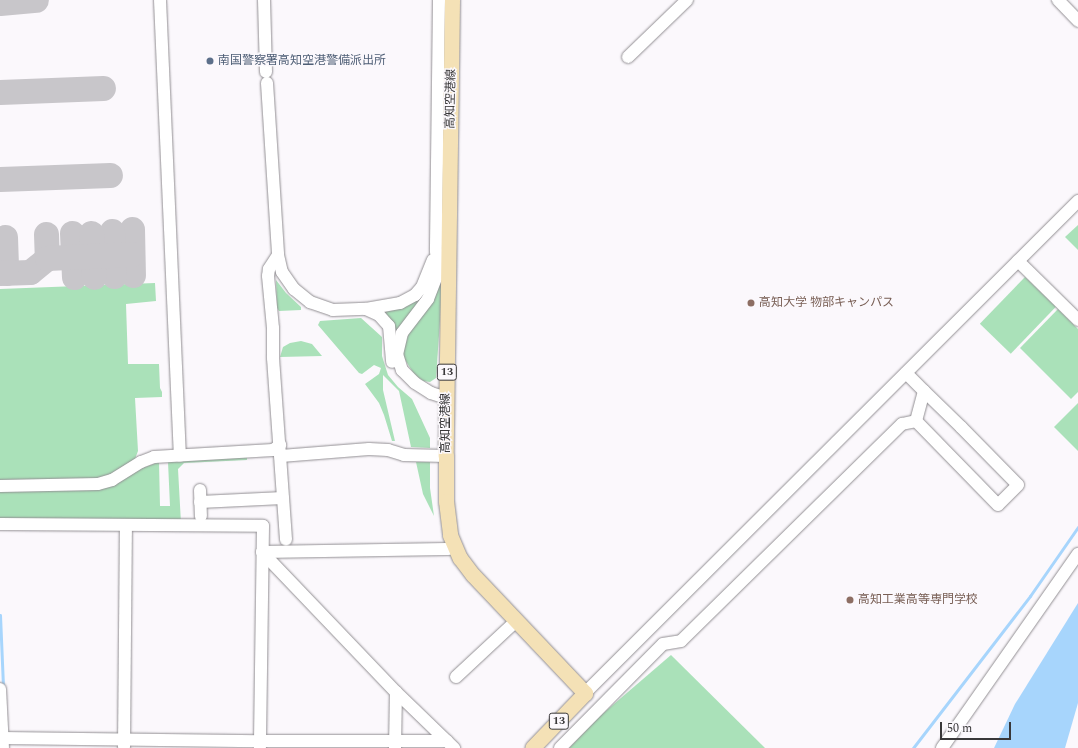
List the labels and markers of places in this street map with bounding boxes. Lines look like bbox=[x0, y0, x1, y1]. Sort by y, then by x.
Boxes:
place label: 南国警察署高知空港警備派出所 bbox=[218, 54, 386, 68]
marker: 南国警察署高知空港警備派出所 bbox=[205, 56, 215, 66]
place label: 高知大学 物部キャンパス bbox=[759, 296, 894, 310]
marker: 高知大学 物部キャンパス bbox=[746, 298, 756, 308]
place label: 高知工業高等専門学校 bbox=[858, 593, 978, 607]
marker: 高知工業高等専門学校 bbox=[845, 595, 855, 605]

